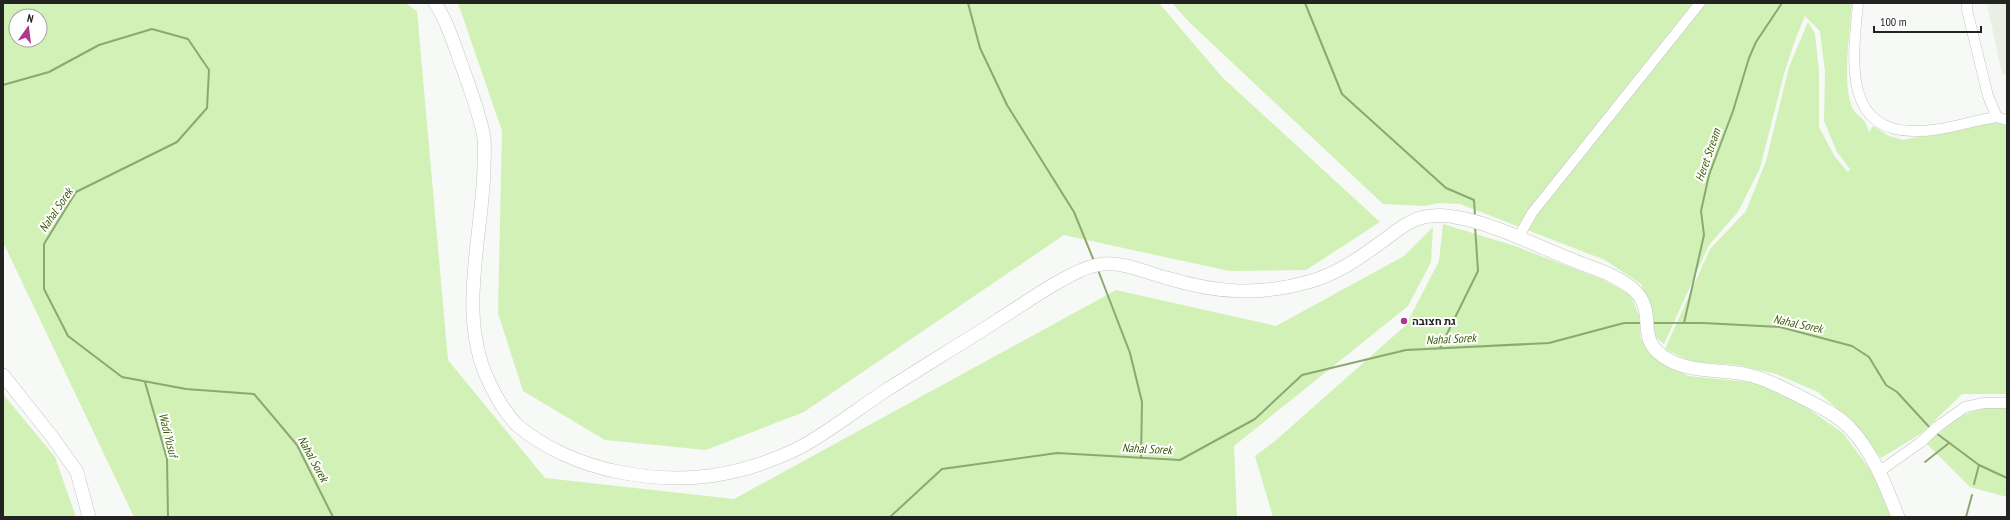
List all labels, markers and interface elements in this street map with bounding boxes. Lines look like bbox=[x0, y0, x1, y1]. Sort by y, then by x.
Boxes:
north arrow bbox=[8, 8, 48, 48]
scale bar bbox=[1874, 8, 1981, 34]
text: N bbox=[26, 11, 35, 26]
text: 100 m bbox=[1880, 14, 1907, 29]
water label: Heret Stream bbox=[1692, 125, 1724, 183]
water label: Nahal Sorek bbox=[35, 184, 77, 235]
water label: Nahal Sorek bbox=[1772, 311, 1825, 336]
place label: גת חצובה bbox=[1412, 314, 1456, 328]
marker: גת חצובה bbox=[1399, 316, 1409, 326]
water label: Nahal Sorek bbox=[1426, 330, 1478, 347]
water label: Wadi Yusuf bbox=[156, 411, 182, 461]
water label: Nahal Sorek bbox=[295, 433, 333, 485]
water label: Nahal Sorek bbox=[1122, 440, 1174, 457]

